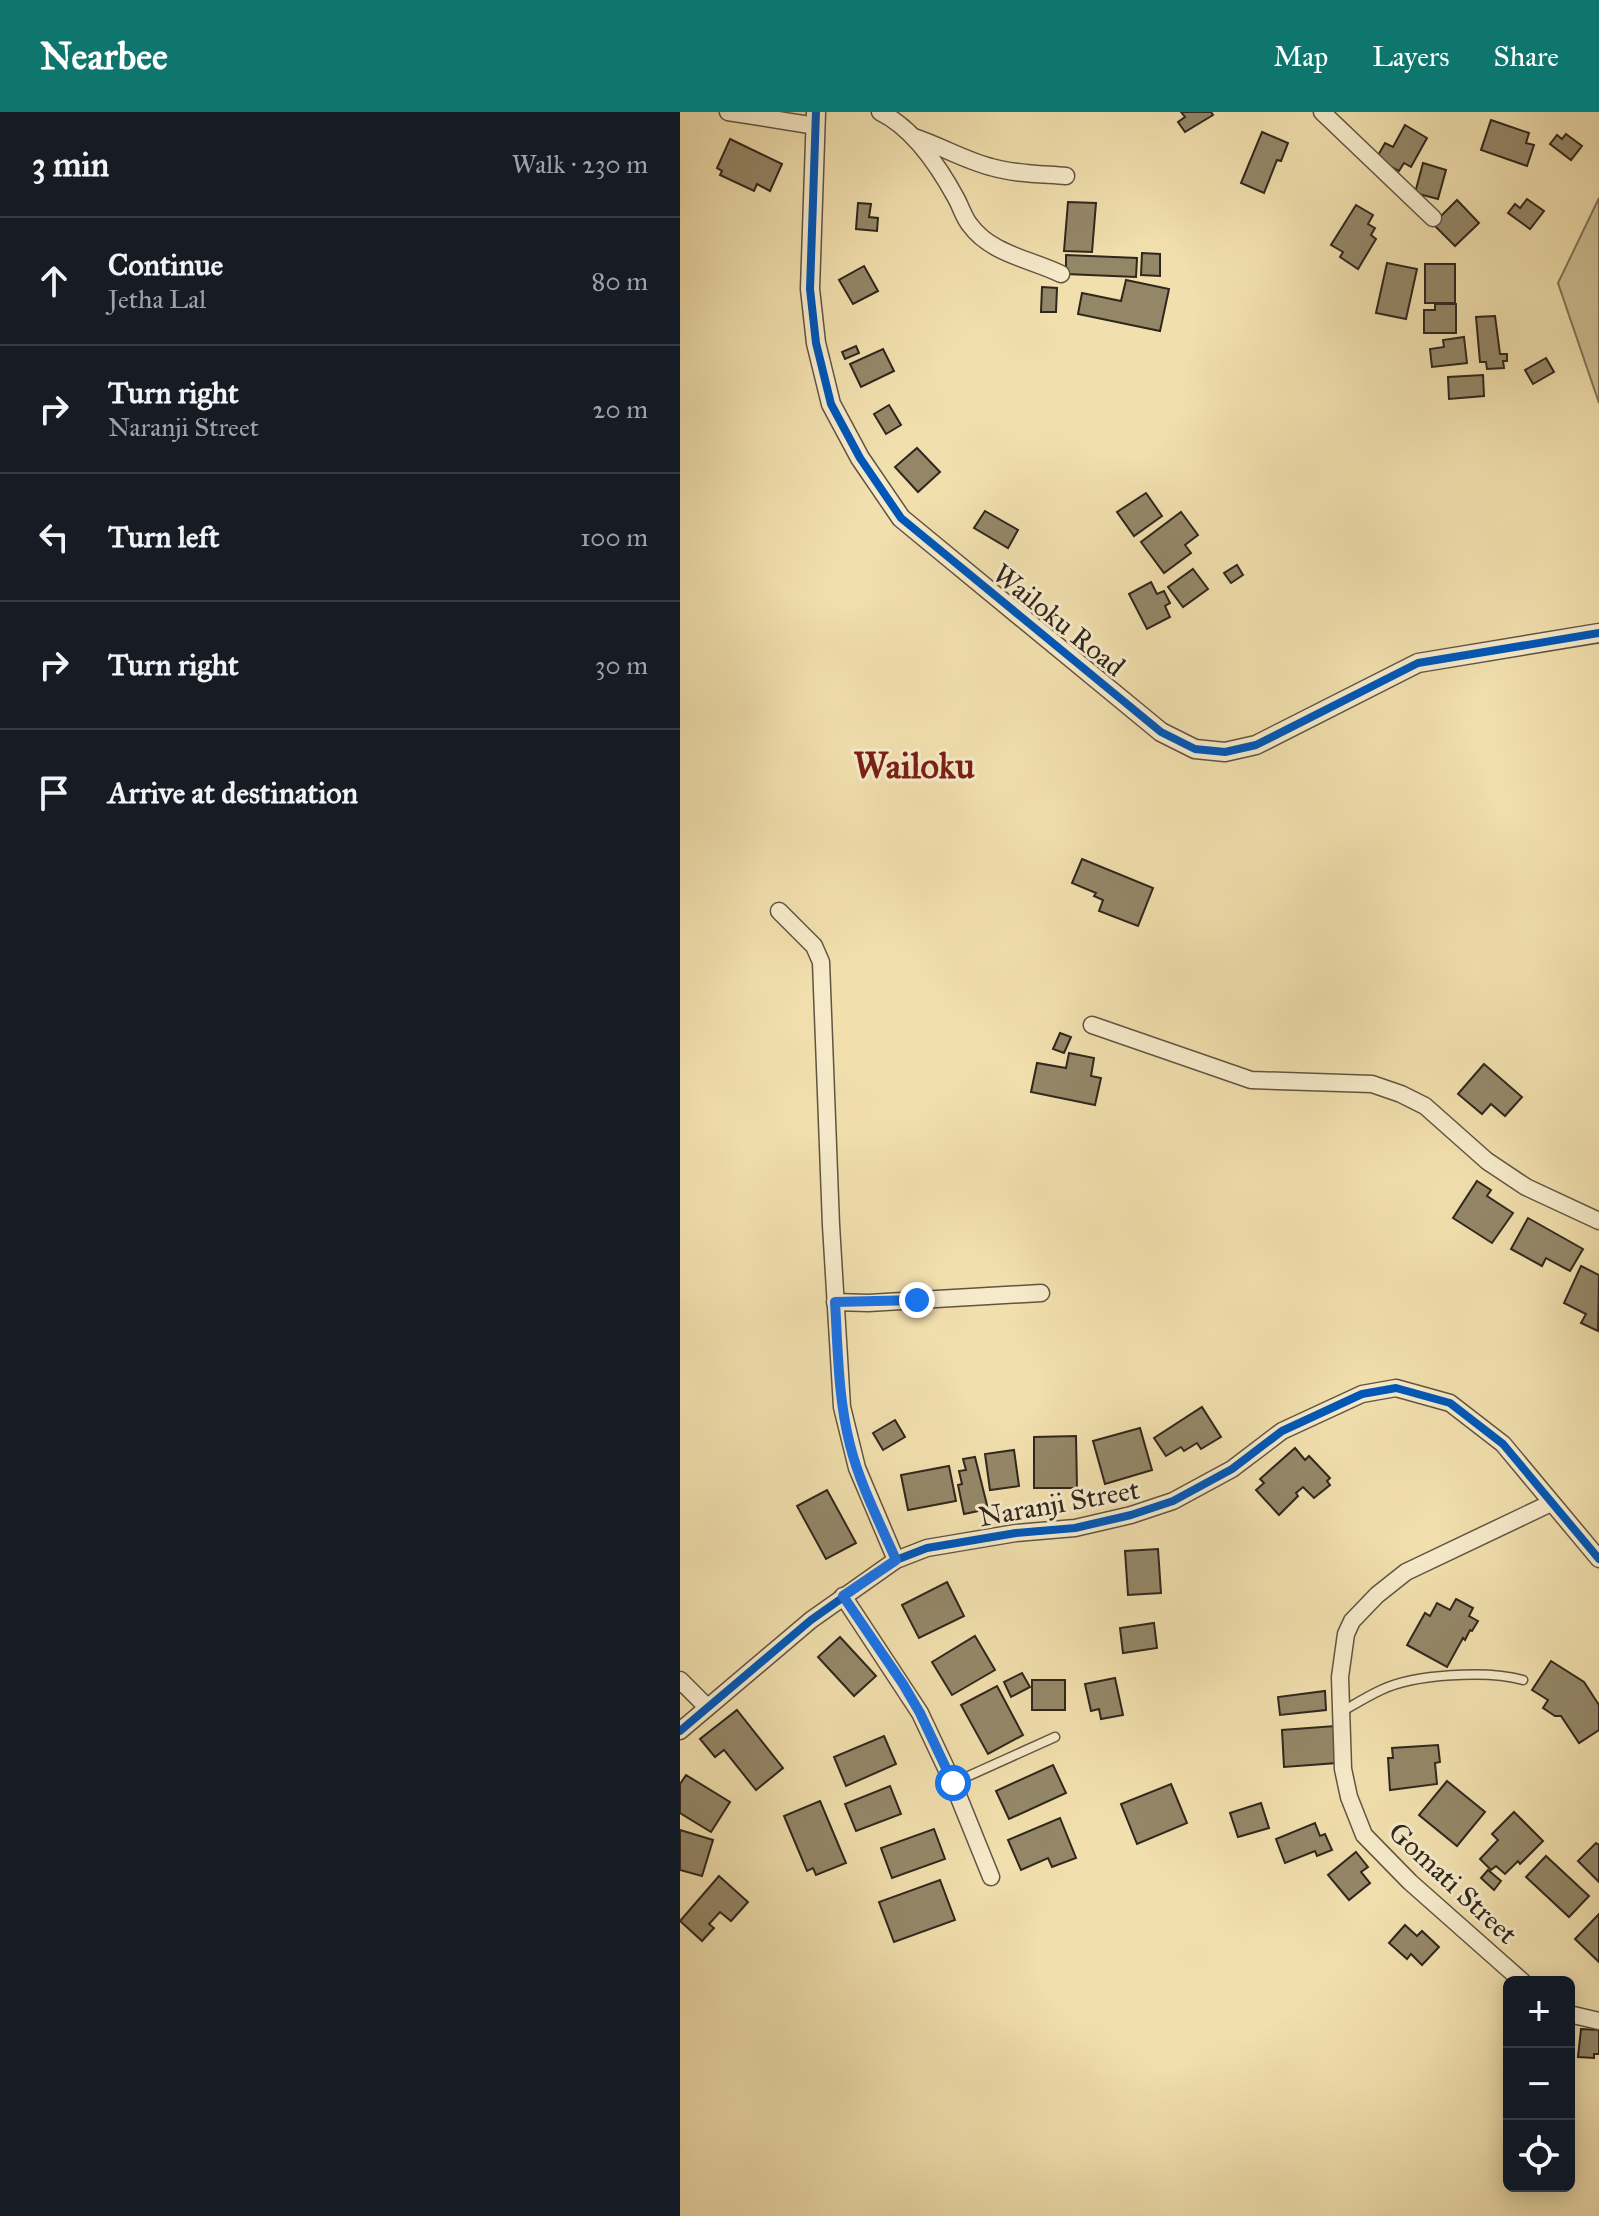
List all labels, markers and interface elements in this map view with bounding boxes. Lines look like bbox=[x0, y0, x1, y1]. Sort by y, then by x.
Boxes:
text: Nearbee bbox=[40, 33, 168, 79]
text: Map bbox=[1273, 39, 1328, 74]
text: Layers bbox=[1372, 39, 1450, 74]
text: Share bbox=[1494, 39, 1559, 74]
text: 3 min bbox=[32, 144, 109, 185]
text: Walk · 230 m bbox=[512, 148, 648, 180]
text: Continue bbox=[108, 247, 223, 283]
icon: ahead bbox=[32, 259, 76, 303]
text: 80 m bbox=[592, 265, 648, 297]
text: Jetha Lal bbox=[108, 283, 206, 315]
text: Turn right bbox=[108, 375, 239, 411]
icon: right bbox=[32, 387, 76, 431]
text: 20 m bbox=[593, 393, 648, 425]
text: Naranji Street bbox=[108, 411, 259, 443]
icon: left bbox=[32, 515, 76, 559]
text: Turn left bbox=[108, 519, 219, 555]
text: 100 m bbox=[580, 521, 648, 553]
street label: Wailoku Road bbox=[986, 556, 1132, 684]
icon: right bbox=[32, 643, 76, 687]
text: Turn right bbox=[108, 647, 239, 683]
text: 30 m bbox=[595, 649, 648, 681]
district label: Wailoku bbox=[853, 744, 975, 788]
icon: arrive bbox=[32, 771, 76, 815]
text: Arrive at destination bbox=[108, 775, 358, 811]
route end bbox=[899, 1282, 935, 1318]
street label: Naranji Street bbox=[976, 1472, 1142, 1534]
route start bbox=[935, 1765, 971, 1801]
street label: Gomati Street bbox=[1381, 1815, 1525, 1952]
map controls bbox=[1503, 1976, 1575, 2192]
button: + bbox=[1503, 1976, 1575, 2048]
button: − bbox=[1503, 2048, 1575, 2120]
button: locate bbox=[1503, 2120, 1575, 2192]

